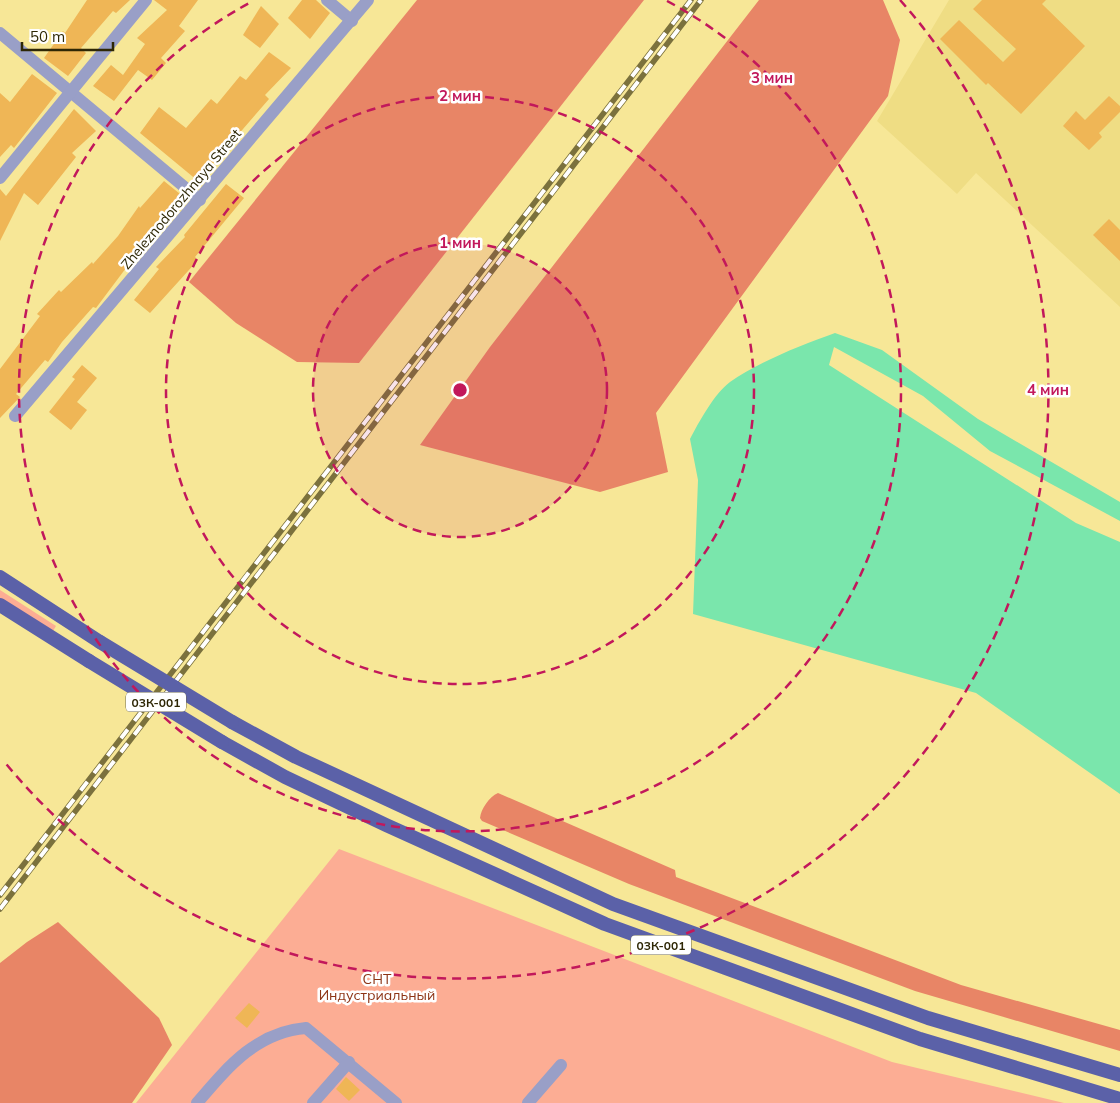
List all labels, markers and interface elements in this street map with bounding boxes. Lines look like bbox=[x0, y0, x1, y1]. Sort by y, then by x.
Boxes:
scale bar bbox=[22, 20, 114, 52]
text: 50 m bbox=[30, 27, 65, 46]
text: 3 мин bbox=[751, 68, 793, 87]
text: 2 мин bbox=[439, 86, 481, 105]
street label: Zheleznodorozhnaya Street bbox=[117, 125, 245, 273]
text: 1 мин bbox=[439, 233, 481, 252]
text: 4 мин bbox=[1027, 380, 1069, 399]
centre of rings bbox=[451, 381, 469, 399]
road number: 03К-001 bbox=[126, 692, 186, 712]
road number: 03К-001 bbox=[631, 936, 691, 954]
park label: СНТ Индустриальный bbox=[319, 970, 435, 1004]

